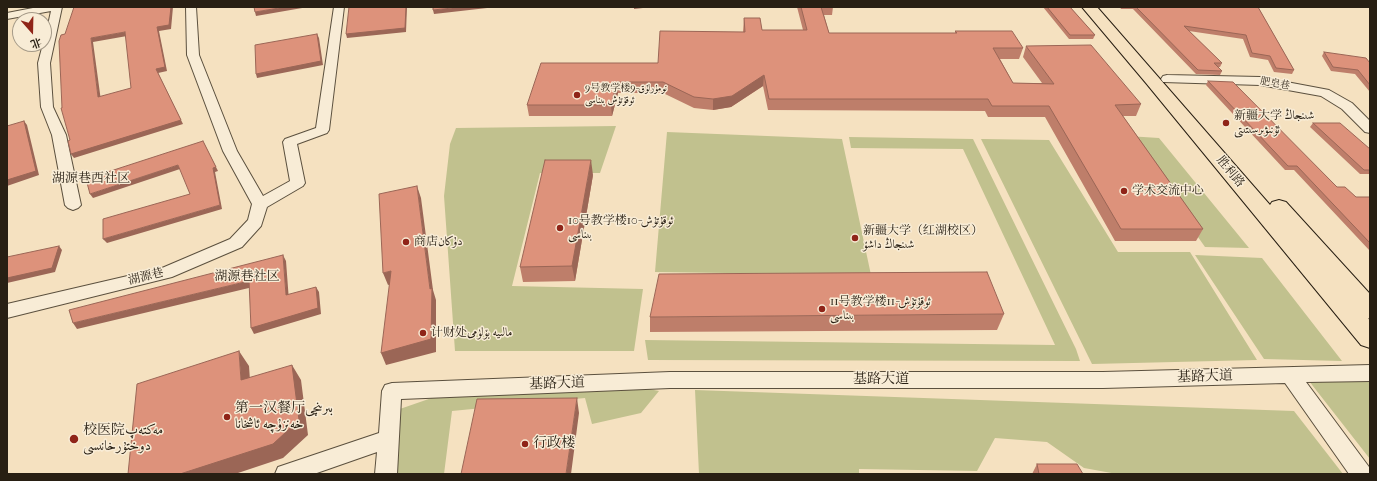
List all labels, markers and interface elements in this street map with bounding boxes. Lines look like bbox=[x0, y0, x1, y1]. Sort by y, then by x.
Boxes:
north arrow bbox=[12, 12, 52, 52]
text: 北 bbox=[29, 35, 43, 51]
street label: 肥皂巷 bbox=[1259, 75, 1291, 93]
place label: 9号教学楼9-نومۇرلۇق ئوقۇتۇش بىناسى bbox=[585, 83, 667, 106]
marker: 9号教学楼9-نومۇرلۇق ئوقۇتۇش بىناسى bbox=[572, 90, 582, 100]
place label: 新疆大学 شىنجاڭ ئۇنىۋىرسىتىتى bbox=[1234, 109, 1314, 137]
marker: 新疆大学 شىنجاڭ ئۇنىۋىرسىتىتى bbox=[1221, 118, 1231, 128]
street label: 胜利路 bbox=[1213, 154, 1247, 190]
district label: 湖源巷西社区 bbox=[52, 171, 130, 187]
place label: 学术交流中心 bbox=[1132, 184, 1204, 198]
marker: 学术交流中心 bbox=[1119, 186, 1129, 196]
place label: 10号教学楼10-ئوقۇتۇش بىناسى bbox=[568, 214, 673, 242]
marker: 10号教学楼10-ئوقۇتۇش بىناسى bbox=[555, 223, 565, 233]
place label: 新疆大学（红湖校区） شىنجاڭ داشۆ bbox=[863, 224, 983, 252]
marker: 新疆大学（红湖校区） شىنجاڭ داشۆ bbox=[850, 233, 860, 243]
place label: 商店دۇكان bbox=[414, 235, 463, 249]
marker: 商店دۇكان bbox=[401, 237, 411, 247]
street label: 湖源巷 bbox=[127, 266, 165, 288]
district label: 湖源巷社区 bbox=[215, 269, 279, 285]
place label: 11号教学楼11-ئوقۇتۇش بىناسى bbox=[830, 295, 931, 323]
marker: 11号教学楼11-ئوقۇتۇش بىناسى bbox=[817, 304, 827, 314]
place label: 计财处مالىيە بۆلۈمى bbox=[431, 326, 512, 340]
marker: 计财处مالىيە بۆلۈمى bbox=[418, 328, 428, 338]
street label: 基路大道 bbox=[1177, 368, 1233, 386]
street label: 基路大道 bbox=[853, 372, 909, 388]
street label: 基路大道 bbox=[529, 375, 585, 393]
place label: 第一汉餐厅بىرىنچى خەنزۇچە ئاشخانا bbox=[235, 401, 333, 434]
marker: 第一汉餐厅بىرىنچى خەنزۇچە ئاشخانا bbox=[222, 412, 232, 422]
place label: 校医院مەكتەپ دوختۇرخانىسى bbox=[83, 423, 163, 456]
marker: 校医院مەكتەپ دوختۇرخانىسى bbox=[68, 433, 80, 445]
place label: 行政楼 bbox=[533, 436, 575, 452]
marker: 行政楼 bbox=[520, 439, 530, 449]

